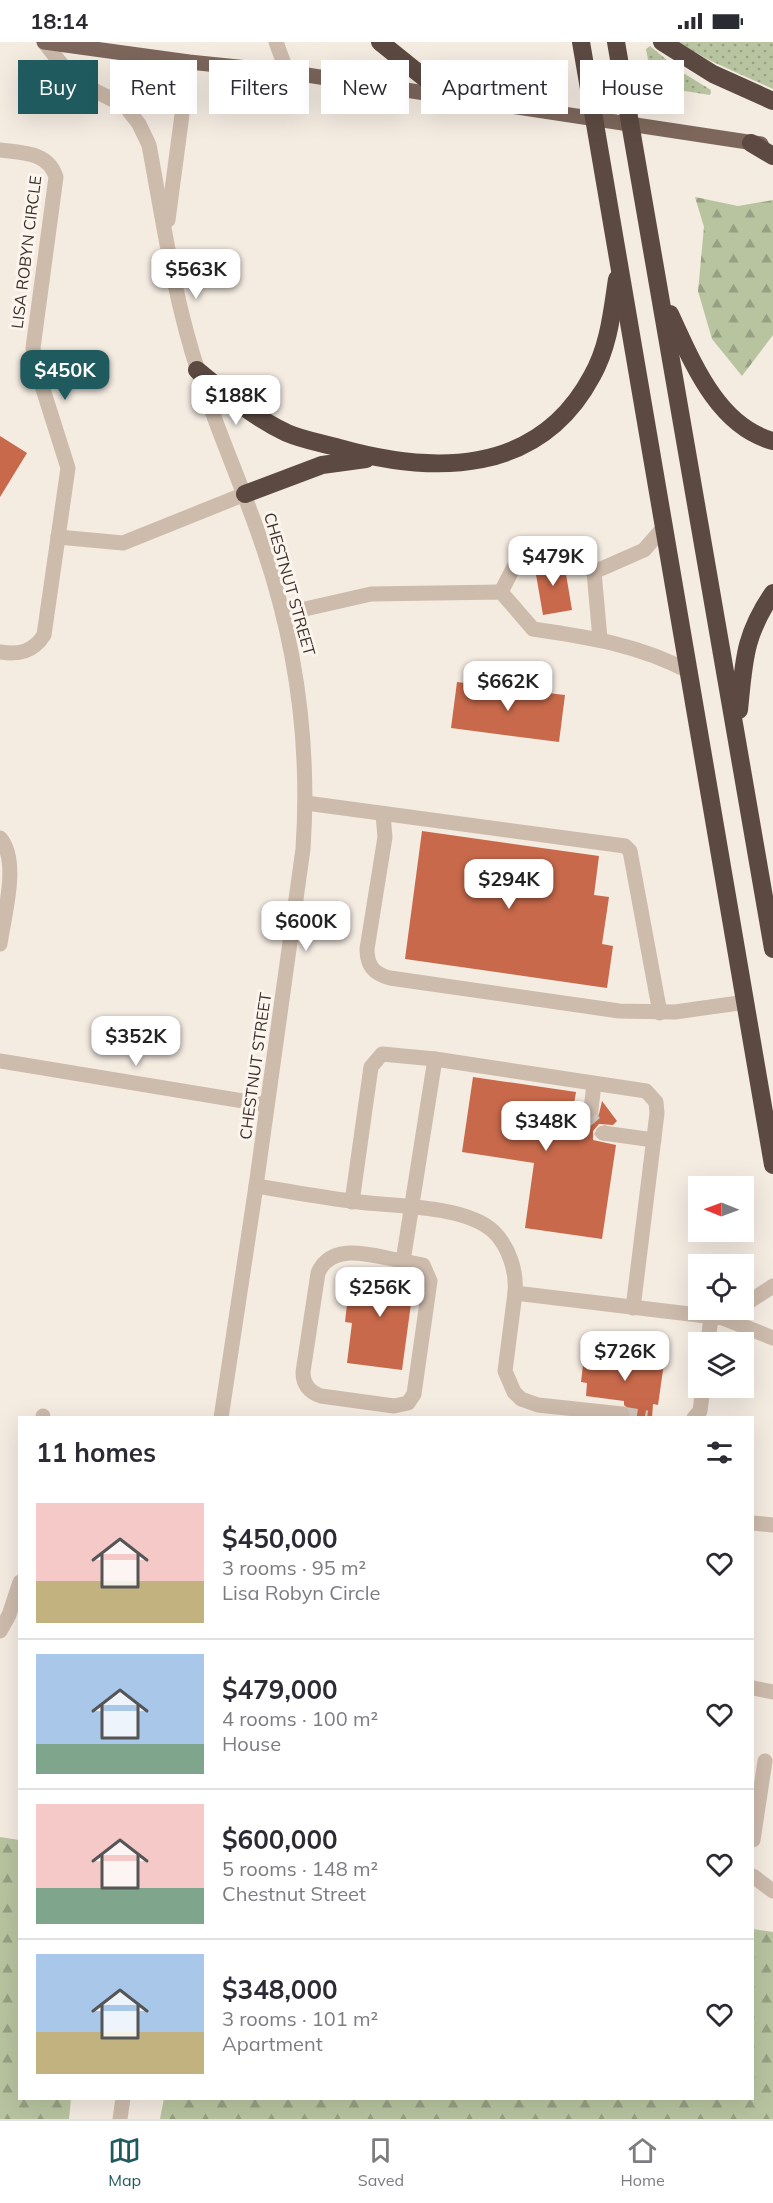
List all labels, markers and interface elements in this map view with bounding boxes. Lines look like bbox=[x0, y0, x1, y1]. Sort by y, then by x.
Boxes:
text: 18:14 bbox=[30, 7, 88, 35]
chip: Buy bbox=[18, 60, 98, 114]
chip: Rent bbox=[110, 60, 197, 114]
chip: Filters bbox=[209, 60, 309, 114]
chip: New bbox=[321, 60, 409, 114]
chip: Apartment bbox=[421, 60, 568, 114]
chip: House bbox=[580, 60, 684, 114]
street label: LISA ROBYN CIRCLE bbox=[7, 174, 45, 330]
pin: $563K bbox=[154, 249, 238, 300]
text: $563K bbox=[165, 256, 227, 281]
pin: $450K bbox=[23, 350, 107, 401]
text: $450K bbox=[34, 357, 96, 382]
pin: $188K bbox=[194, 375, 278, 426]
text: $188K bbox=[205, 382, 267, 407]
street label: CHESTNUT STREET bbox=[260, 510, 320, 658]
pin: $479K bbox=[511, 536, 595, 587]
text: $479K bbox=[522, 543, 584, 568]
pin: $662K bbox=[466, 661, 550, 712]
text: $662K bbox=[477, 668, 539, 693]
pin: $294K bbox=[467, 859, 551, 910]
text: $294K bbox=[478, 866, 540, 891]
pin: $600K bbox=[264, 901, 348, 952]
text: $600K bbox=[275, 908, 337, 933]
street label: CHESTNUT STREET bbox=[235, 991, 275, 1141]
pin: $352K bbox=[94, 1016, 178, 1067]
text: $352K bbox=[105, 1023, 167, 1048]
pin: $348K bbox=[504, 1101, 588, 1152]
text: $348K bbox=[515, 1108, 577, 1133]
north arrow bbox=[688, 1176, 754, 1242]
map controls bbox=[688, 1176, 754, 1398]
button: locate bbox=[688, 1254, 754, 1320]
pin: $256K bbox=[338, 1267, 422, 1318]
text: $256K bbox=[349, 1274, 411, 1299]
pin: $726K bbox=[583, 1331, 667, 1382]
button: layers bbox=[688, 1332, 754, 1398]
text: $726K bbox=[594, 1338, 656, 1363]
text: 11 homes bbox=[36, 1436, 156, 1469]
icon: filters bbox=[703, 1436, 736, 1469]
text: $450,000 bbox=[222, 1522, 338, 1555]
icon: home bbox=[84, 1527, 156, 1599]
icon: heart bbox=[703, 1547, 736, 1580]
text: 3 rooms · 95 m² bbox=[222, 1555, 366, 1580]
text: Lisa Robyn Circle bbox=[222, 1580, 380, 1605]
text: $479,000 bbox=[222, 1673, 338, 1706]
icon: home bbox=[84, 1678, 156, 1750]
icon: heart bbox=[703, 1698, 736, 1731]
text: 4 rooms · 100 m² bbox=[222, 1706, 378, 1731]
text: House bbox=[222, 1731, 281, 1756]
text: $600,000 bbox=[222, 1823, 338, 1856]
icon: home bbox=[84, 1828, 156, 1900]
icon: heart bbox=[703, 1848, 736, 1881]
text: 5 rooms · 148 m² bbox=[222, 1856, 378, 1881]
text: Chestnut Street bbox=[222, 1881, 366, 1906]
text: $348,000 bbox=[222, 1973, 338, 2006]
icon: home bbox=[84, 1978, 156, 2050]
icon: heart bbox=[703, 1998, 736, 2031]
text: 3 rooms · 101 m² bbox=[222, 2006, 378, 2031]
text: Apartment bbox=[222, 2031, 323, 2056]
tab: Map bbox=[108, 2134, 141, 2190]
tab: Saved bbox=[358, 2134, 404, 2190]
tab: Home bbox=[621, 2134, 665, 2190]

